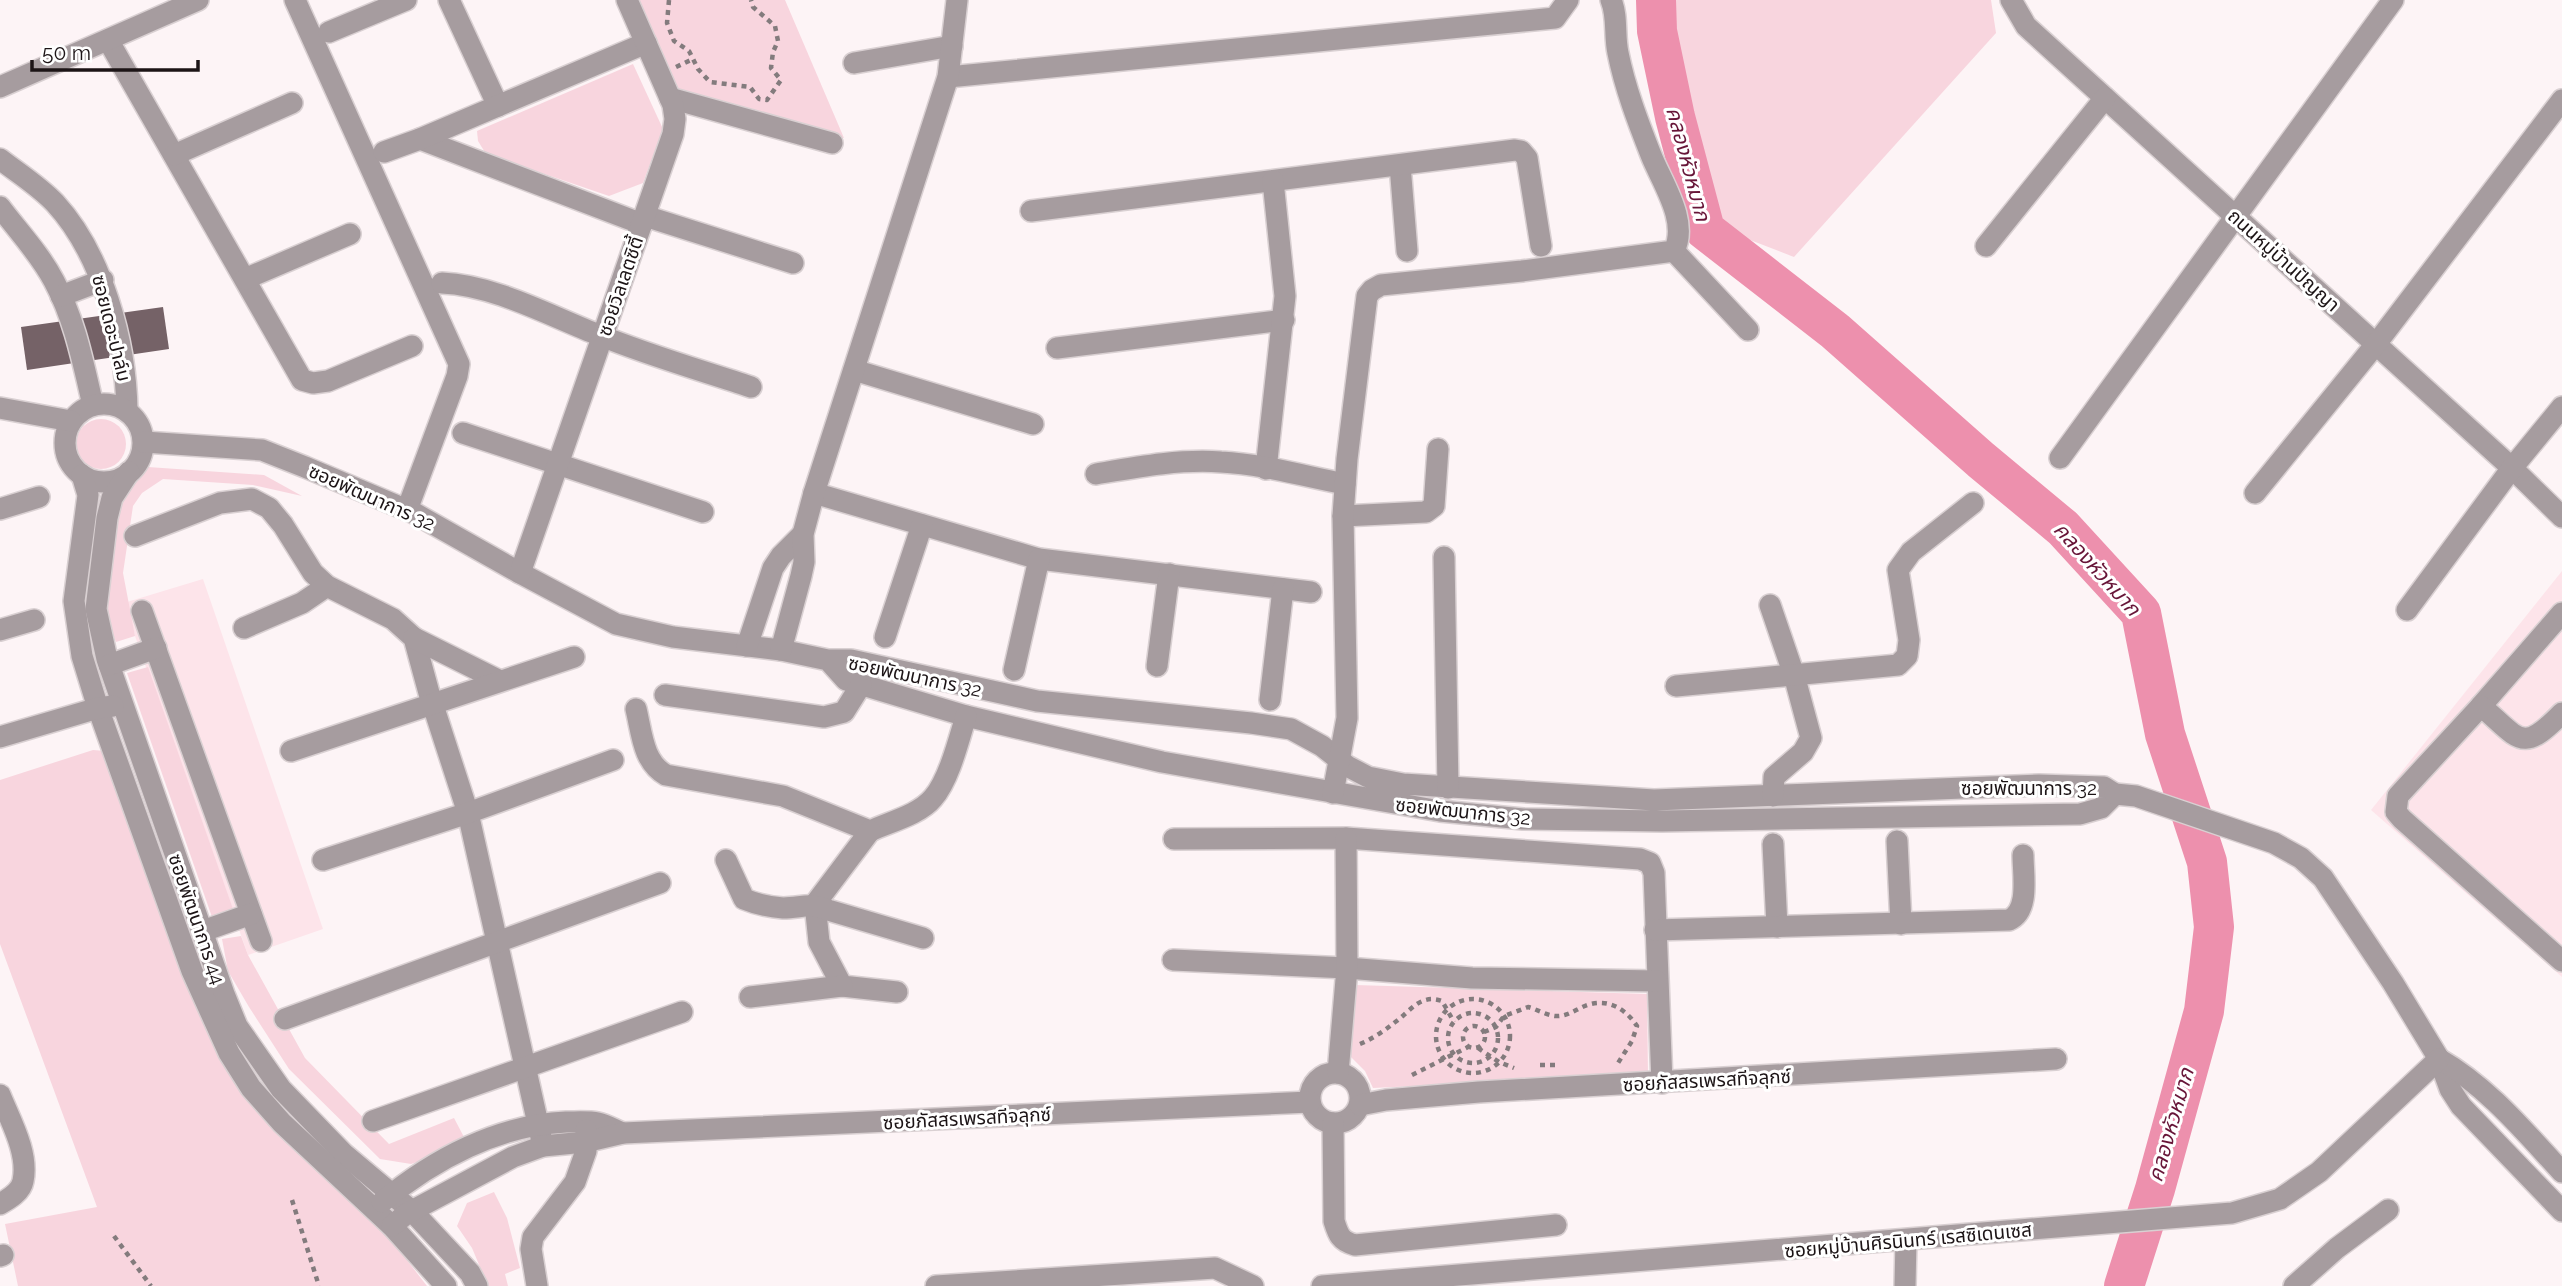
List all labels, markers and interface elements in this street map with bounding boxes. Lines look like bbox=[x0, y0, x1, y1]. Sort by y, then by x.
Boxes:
scale bar bbox=[32, 28, 198, 72]
text: 50 m bbox=[42, 40, 91, 65]
water label: คลองหัวหมาก bbox=[1661, 104, 1716, 225]
street label: ถนนหมู่บ้านปัญญา bbox=[2222, 204, 2344, 317]
street label: ซอยวิลเลตซิตี้ bbox=[591, 233, 647, 339]
street label: ซอยเดอะปาล์ม bbox=[88, 272, 136, 384]
street label: ซอยพัฒนาการ 32 bbox=[306, 459, 438, 535]
water label: คลองหัวหมาก bbox=[2049, 517, 2147, 622]
street label: ซอยพัฒนาการ 32 bbox=[846, 651, 984, 701]
street label: ซอยพัฒนาการ 32 bbox=[1961, 777, 2097, 799]
street label: ซอยพัฒนาการ 32 bbox=[1394, 793, 1532, 829]
street label: ซอยพัฒนาการ 44 bbox=[164, 851, 230, 987]
water label: คลองหัวหมาก bbox=[2142, 1064, 2199, 1185]
street label: ซอยภัสสรเพรสทีจลุกซ์ bbox=[1622, 1065, 1792, 1096]
street label: ซอยภัสสรเพรสทีจลุกซ์ bbox=[882, 1103, 1052, 1134]
street label: ซอยหมู่บ้านศิรนินทร์ เรสซิเดนเซส bbox=[1783, 1218, 2033, 1264]

